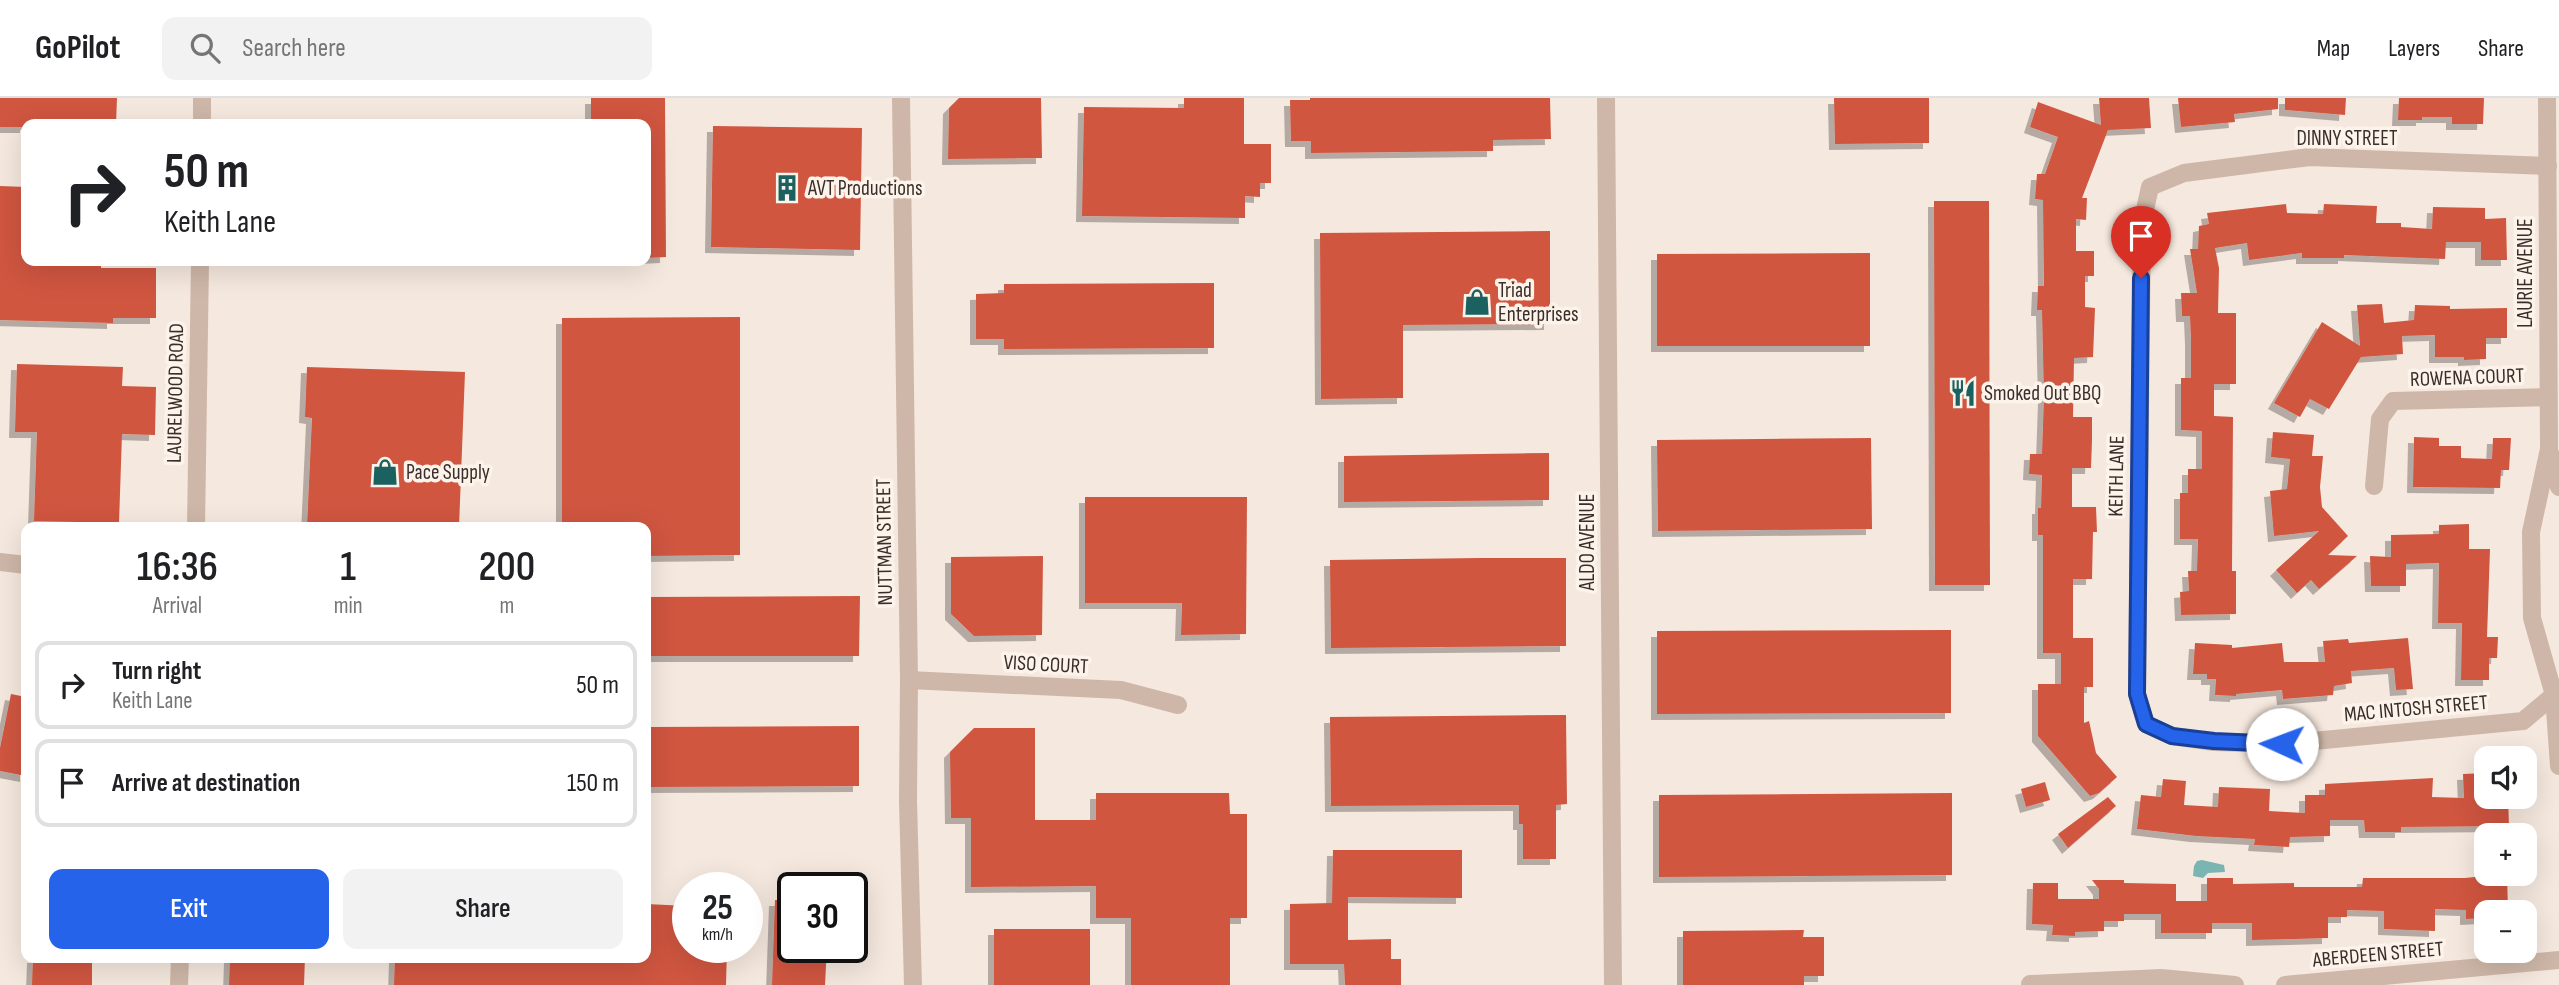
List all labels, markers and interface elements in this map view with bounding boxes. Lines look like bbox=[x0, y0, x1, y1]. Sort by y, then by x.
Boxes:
search box bbox=[162, 17, 652, 80]
text: GoPilot bbox=[35, 28, 120, 68]
icon: search bbox=[186, 29, 224, 67]
text: Search here bbox=[242, 33, 346, 64]
text: Map bbox=[2317, 34, 2350, 63]
text: Layers bbox=[2388, 34, 2440, 63]
text: Share bbox=[2478, 34, 2524, 63]
street label: DINNY STREET bbox=[2297, 126, 2398, 151]
text: 50 m bbox=[164, 143, 249, 202]
icon: right bbox=[49, 147, 140, 238]
building icon: AVT Productions bbox=[772, 173, 802, 203]
place label: AVT Productions bbox=[807, 176, 922, 201]
text: Keith Lane bbox=[164, 203, 276, 242]
pin bbox=[2111, 206, 2171, 278]
icon: arrive bbox=[2122, 217, 2160, 255]
street label: LAURIE AVENUE bbox=[2513, 218, 2538, 328]
place label: Triad Enterprises bbox=[1498, 278, 1579, 327]
shop icon: Triad Enterprises bbox=[1462, 287, 1492, 317]
street label: LAURELWOOD ROAD bbox=[162, 323, 189, 463]
street label: ROWENA COURT bbox=[2410, 363, 2525, 392]
restaurant icon: Smoked Out BBQ bbox=[1948, 378, 1978, 408]
place label: Smoked Out BBQ bbox=[1984, 381, 2101, 406]
street label: KEITH LANE bbox=[2103, 435, 2130, 517]
shop icon: Pace Supply bbox=[370, 457, 400, 487]
place label: Pace Supply bbox=[406, 460, 490, 485]
street label: NUTTMAN STREET bbox=[871, 478, 898, 606]
street label: ALDO AVENUE bbox=[1575, 493, 1600, 592]
text: 16:36 bbox=[137, 542, 218, 593]
text: 1 bbox=[340, 542, 356, 593]
text: 200 bbox=[478, 542, 535, 593]
text: Arrival bbox=[153, 592, 202, 620]
text: min bbox=[334, 592, 363, 620]
text: m bbox=[499, 592, 514, 620]
street label: VISO COURT bbox=[1003, 650, 1090, 679]
text: Turn right bbox=[112, 656, 201, 687]
icon: right bbox=[53, 666, 91, 704]
text: 50 m bbox=[576, 670, 619, 701]
text: Keith Lane bbox=[112, 687, 193, 715]
street label: MAC INTOSH STREET bbox=[2343, 690, 2489, 727]
position arrow bbox=[2245, 707, 2319, 781]
map controls bbox=[2474, 746, 2537, 963]
button: sound bbox=[2474, 746, 2537, 809]
icon: arrive bbox=[53, 764, 91, 802]
text: Arrive at destination bbox=[112, 768, 300, 799]
text: 150 m bbox=[567, 768, 619, 799]
button: + bbox=[2474, 823, 2537, 886]
button: Exit bbox=[49, 869, 329, 949]
button: Share bbox=[343, 869, 623, 949]
speed limit sign: 30 bbox=[777, 872, 868, 963]
text: 25 bbox=[702, 887, 733, 930]
button: − bbox=[2474, 900, 2537, 963]
text: km/h bbox=[702, 924, 733, 945]
street label: ABERDEEN STREET bbox=[2311, 936, 2445, 973]

